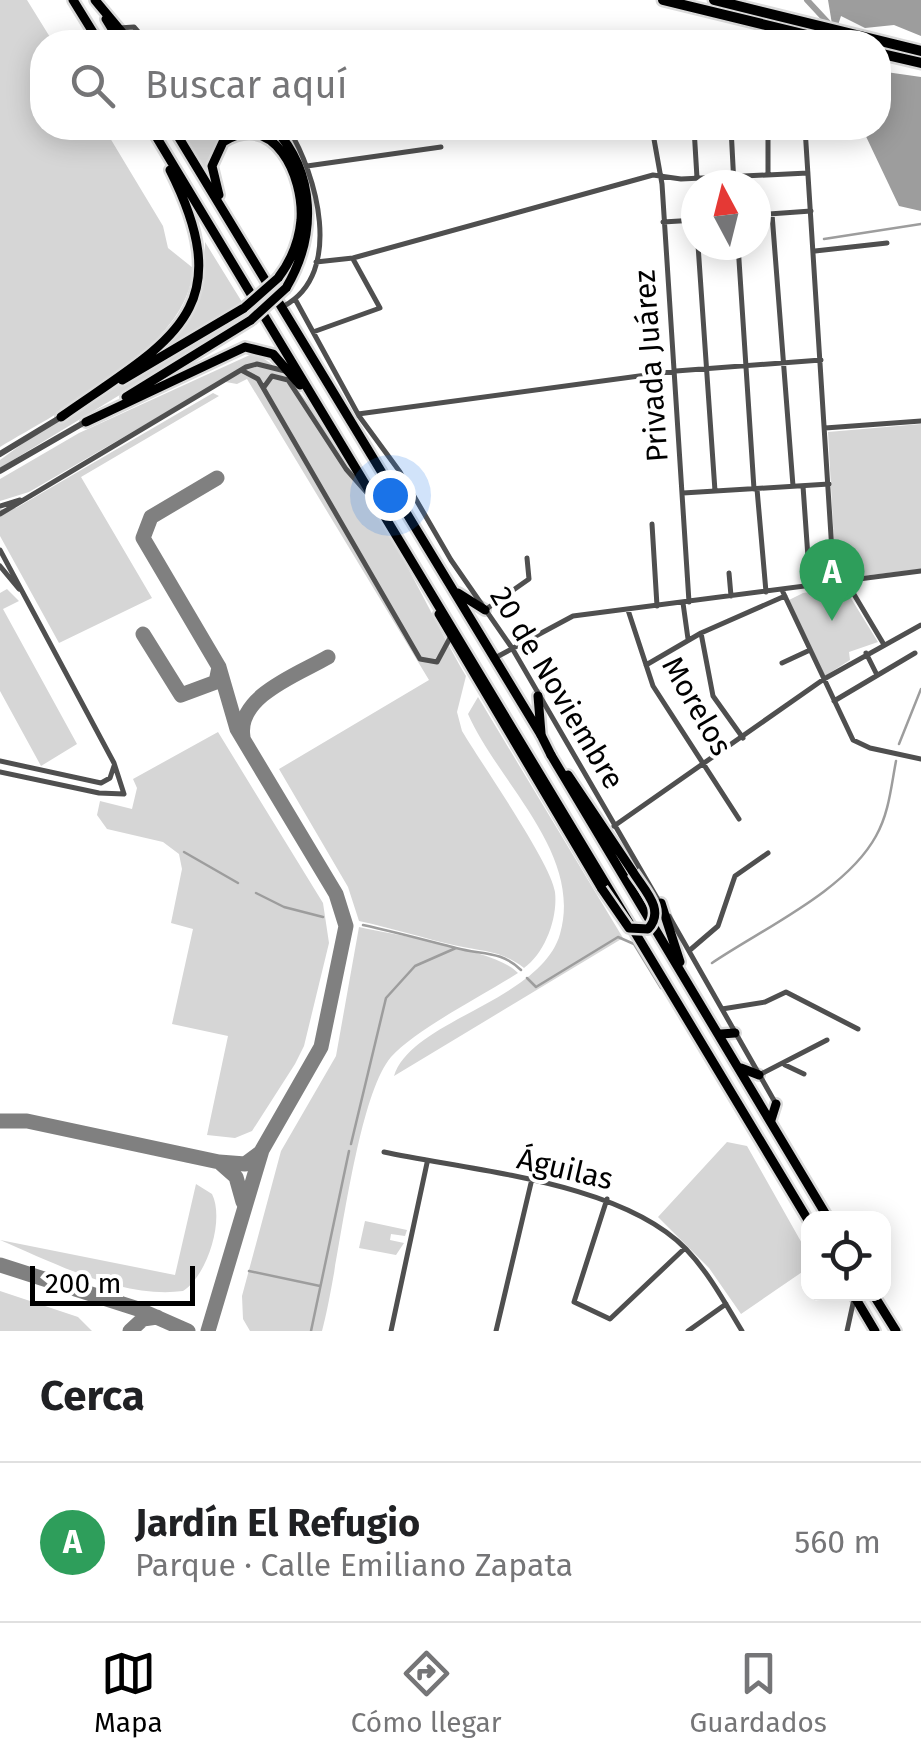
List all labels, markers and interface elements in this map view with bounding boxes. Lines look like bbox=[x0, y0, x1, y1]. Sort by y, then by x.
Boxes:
search box bbox=[30, 30, 891, 140]
icon: search bbox=[65, 58, 120, 113]
text: Buscar aquí bbox=[145, 62, 347, 108]
north arrow bbox=[681, 170, 771, 260]
street label: Privada Juárez bbox=[626, 269, 676, 463]
your location bbox=[365, 470, 416, 521]
pin: A bbox=[800, 538, 864, 621]
street label: 20 de Noviembre bbox=[482, 580, 632, 796]
street label: Morelos bbox=[654, 650, 740, 762]
street label: Águilas bbox=[514, 1141, 616, 1197]
map controls bbox=[801, 1211, 891, 1301]
button: locate bbox=[801, 1211, 891, 1301]
scale bar bbox=[30, 1261, 195, 1306]
text: 200 m bbox=[45, 1267, 122, 1300]
text: Cerca bbox=[40, 1371, 145, 1421]
text: Jardín El Refugio bbox=[135, 1500, 420, 1546]
text: A bbox=[63, 1523, 82, 1561]
text: 560 m bbox=[794, 1523, 881, 1561]
text: Parque · Calle Emiliano Zapata bbox=[135, 1546, 573, 1584]
tab: Mapa bbox=[94, 1646, 163, 1739]
tab: Cómo llegar bbox=[351, 1646, 502, 1739]
tab: Guardados bbox=[690, 1646, 827, 1739]

